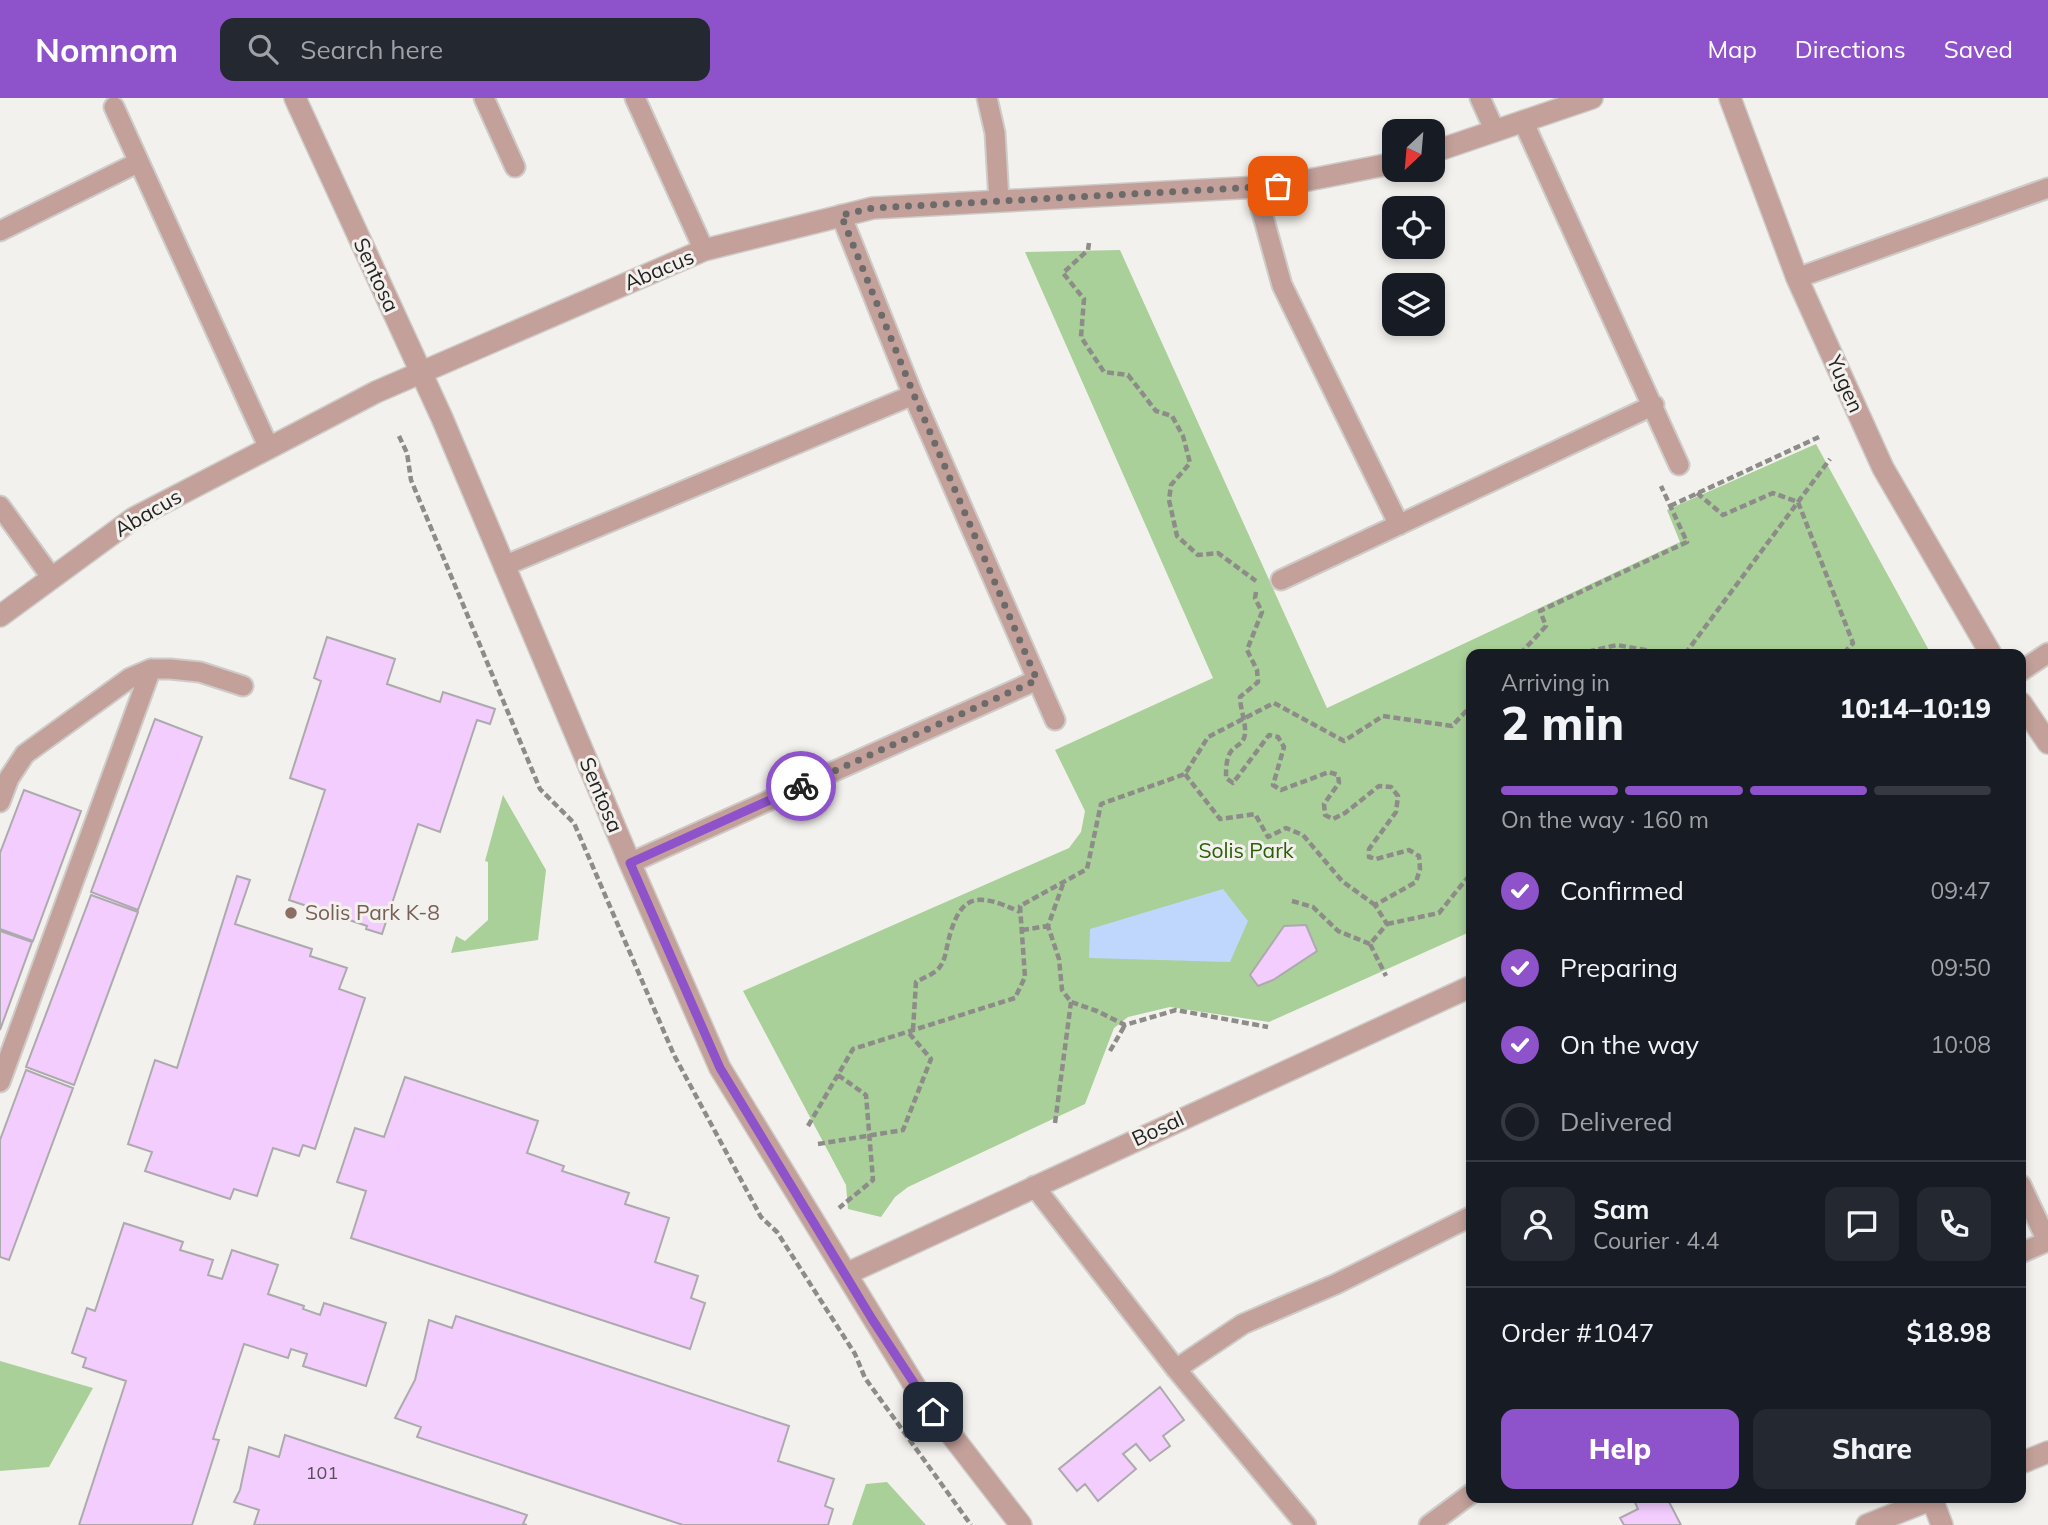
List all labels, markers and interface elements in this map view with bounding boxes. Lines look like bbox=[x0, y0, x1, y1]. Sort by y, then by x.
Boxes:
search box bbox=[220, 18, 710, 81]
text: Nomnom bbox=[35, 29, 178, 70]
icon: search bbox=[244, 30, 282, 68]
text: Search here bbox=[300, 33, 443, 66]
text: Map bbox=[1707, 34, 1757, 64]
text: Directions bbox=[1795, 34, 1906, 64]
text: Saved bbox=[1944, 34, 2013, 64]
north arrow bbox=[1382, 119, 1446, 182]
map controls bbox=[1382, 119, 1445, 336]
pin bbox=[1248, 156, 1308, 216]
icon: bag bbox=[1259, 167, 1297, 205]
button: locate bbox=[1382, 196, 1445, 259]
street label: Sentosa bbox=[348, 233, 405, 316]
street label: Abacus bbox=[620, 243, 698, 295]
button: layers bbox=[1382, 273, 1445, 336]
street label: Yugen bbox=[1821, 350, 1870, 416]
street label: Abacus bbox=[109, 482, 186, 542]
text: Arriving in bbox=[1501, 668, 1610, 697]
text: 10:14–10:19 bbox=[1840, 692, 1991, 725]
text: 2 min bbox=[1501, 694, 1624, 752]
courier bbox=[766, 751, 836, 821]
street label: Sentosa bbox=[575, 753, 629, 836]
icon: bike bbox=[782, 767, 820, 805]
text: On the way · 160 m bbox=[1501, 805, 1709, 834]
park label: Solis Park bbox=[1198, 837, 1294, 863]
icon: check bbox=[1501, 872, 1539, 910]
text: Confirmed bbox=[1560, 874, 1684, 907]
text: 09:47 bbox=[1931, 876, 1991, 905]
place label: Solis Park K-8 bbox=[305, 899, 440, 925]
marker: Solis Park K-8 bbox=[283, 905, 299, 921]
icon: check bbox=[1501, 949, 1539, 987]
text: Preparing bbox=[1560, 951, 1678, 984]
text: 09:50 bbox=[1931, 953, 1991, 982]
icon: check bbox=[1501, 1026, 1539, 1064]
text: On the way bbox=[1560, 1028, 1699, 1061]
text: 10:08 bbox=[1931, 1030, 1991, 1059]
street label: Bosal bbox=[1127, 1105, 1188, 1151]
text: Delivered bbox=[1560, 1105, 1673, 1138]
button: person bbox=[1501, 1187, 1575, 1261]
button: chat bbox=[1825, 1187, 1899, 1261]
button: phone bbox=[1917, 1187, 1991, 1261]
text: Sam bbox=[1593, 1193, 1649, 1226]
text: Courier · 4.4 bbox=[1593, 1226, 1719, 1255]
text: Order #1047 bbox=[1501, 1316, 1654, 1349]
text: $18.98 bbox=[1907, 1316, 1991, 1349]
pin bbox=[903, 1382, 963, 1442]
icon: home bbox=[914, 1393, 952, 1431]
button: Help bbox=[1501, 1409, 1739, 1489]
button: Share bbox=[1753, 1409, 1991, 1489]
house number: 101 bbox=[306, 1461, 338, 1484]

